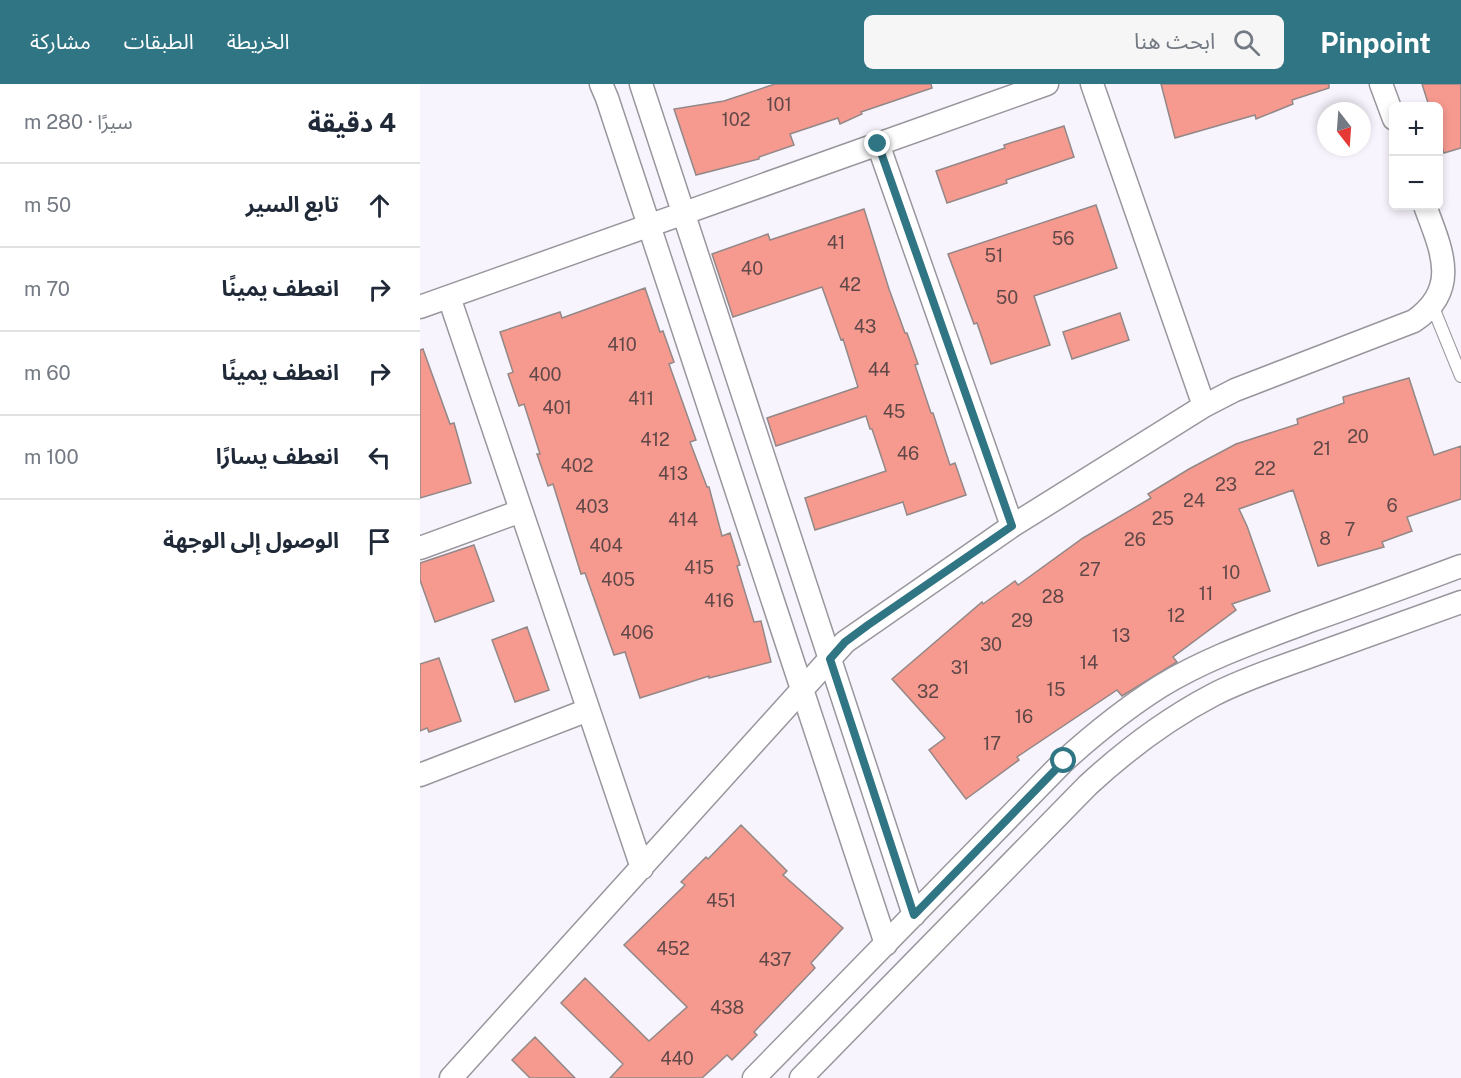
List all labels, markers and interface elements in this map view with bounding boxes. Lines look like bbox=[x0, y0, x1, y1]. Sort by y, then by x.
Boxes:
search box bbox=[864, 15, 1284, 69]
icon: search bbox=[1230, 26, 1263, 59]
text: Pinpoint bbox=[1320, 26, 1431, 59]
text: ابحث هنا bbox=[1134, 28, 1215, 54]
text: مشاركة bbox=[30, 29, 91, 54]
text: الطبقات bbox=[124, 29, 194, 54]
text: الخريطة bbox=[227, 29, 290, 54]
house number: 101 bbox=[766, 94, 792, 115]
north arrow bbox=[1317, 102, 1371, 156]
map controls bbox=[1389, 102, 1443, 210]
button: + bbox=[1389, 102, 1443, 156]
text: 4 دقيقة bbox=[308, 107, 396, 138]
house number: 102 bbox=[721, 109, 751, 130]
text: سيرًا · 280 m bbox=[24, 110, 133, 134]
route end bbox=[864, 130, 890, 156]
button: − bbox=[1389, 156, 1443, 210]
icon: ahead bbox=[363, 189, 396, 222]
text: تابع السير bbox=[246, 191, 339, 217]
text: 50 m bbox=[24, 193, 71, 217]
house number: 56 bbox=[1052, 228, 1074, 249]
house number: 41 bbox=[827, 232, 845, 253]
house number: 51 bbox=[985, 245, 1003, 266]
house number: 40 bbox=[741, 258, 763, 279]
icon: right bbox=[363, 273, 396, 306]
house number: 42 bbox=[839, 274, 861, 295]
text: انعطف يمينًا bbox=[222, 275, 339, 301]
text: 70 m bbox=[24, 277, 70, 301]
house number: 50 bbox=[996, 287, 1018, 308]
house number: 43 bbox=[854, 316, 876, 337]
house number: 410 bbox=[607, 334, 637, 355]
icon: right bbox=[363, 357, 396, 390]
text: انعطف يمينًا bbox=[222, 359, 339, 385]
house number: 44 bbox=[868, 359, 890, 380]
text: 60 m bbox=[24, 361, 71, 385]
house number: 400 bbox=[528, 364, 562, 385]
house number: 411 bbox=[628, 388, 654, 409]
house number: 401 bbox=[542, 397, 572, 418]
house number: 45 bbox=[883, 401, 905, 422]
house number: 20 bbox=[1347, 426, 1369, 447]
house number: 412 bbox=[640, 429, 670, 450]
house number: 21 bbox=[1313, 438, 1331, 459]
icon: left bbox=[363, 441, 396, 474]
text: انعطف يسارًا bbox=[216, 443, 339, 469]
house number: 46 bbox=[897, 443, 919, 464]
text: 100 m bbox=[24, 445, 79, 469]
house number: 402 bbox=[560, 455, 594, 476]
house number: 22 bbox=[1254, 458, 1276, 479]
house number: 413 bbox=[658, 463, 688, 484]
house number: 23 bbox=[1215, 474, 1237, 495]
house number: 24 bbox=[1183, 490, 1205, 511]
house number: 6 bbox=[1386, 495, 1398, 516]
house number: 403 bbox=[575, 496, 609, 517]
house number: 25 bbox=[1152, 508, 1174, 529]
house number: 414 bbox=[668, 509, 698, 530]
house number: 7 bbox=[1345, 519, 1355, 540]
icon: arrive bbox=[363, 525, 396, 558]
text: الوصول إلى الوجهة bbox=[163, 527, 339, 553]
house number: 8 bbox=[1319, 528, 1331, 549]
house number: 26 bbox=[1124, 529, 1146, 550]
house number: 404 bbox=[589, 535, 623, 556]
house number: 415 bbox=[684, 557, 714, 578]
house number: 27 bbox=[1079, 559, 1101, 580]
house number: 10 bbox=[1222, 562, 1240, 583]
house number: 405 bbox=[601, 569, 635, 590]
house number: 11 bbox=[1199, 583, 1213, 604]
house number: 28 bbox=[1042, 586, 1064, 607]
house number: 416 bbox=[704, 590, 734, 611]
house number: 12 bbox=[1167, 605, 1185, 626]
house number: 29 bbox=[1011, 610, 1033, 631]
house number: 406 bbox=[620, 622, 654, 643]
house number: 13 bbox=[1112, 625, 1130, 646]
house number: 30 bbox=[980, 634, 1002, 655]
house number: 14 bbox=[1080, 652, 1098, 673]
house number: 31 bbox=[951, 657, 969, 678]
house number: 15 bbox=[1047, 679, 1065, 700]
house number: 32 bbox=[917, 681, 939, 702]
house number: 16 bbox=[1015, 706, 1033, 727]
house number: 17 bbox=[983, 733, 1001, 754]
route start bbox=[1050, 747, 1076, 773]
house number: 451 bbox=[706, 890, 736, 911]
house number: 452 bbox=[656, 938, 690, 959]
house number: 437 bbox=[758, 949, 792, 970]
house number: 438 bbox=[710, 997, 744, 1018]
house number: 440 bbox=[660, 1048, 694, 1069]

